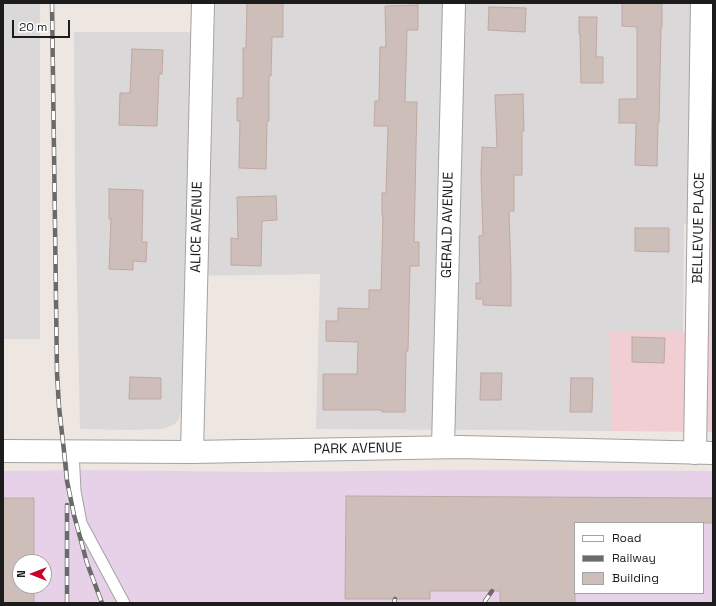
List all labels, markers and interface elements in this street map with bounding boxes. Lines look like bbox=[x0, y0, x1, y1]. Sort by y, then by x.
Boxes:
scale bar bbox=[14, 12, 72, 38]
text: 20 m bbox=[19, 19, 47, 35]
street label: GERALD AVENUE bbox=[439, 172, 457, 278]
street label: BELLEVUE PLACE bbox=[690, 172, 708, 284]
street label: ALICE AVENUE bbox=[188, 181, 206, 273]
street label: PARK AVENUE bbox=[314, 440, 402, 458]
legend bbox=[574, 522, 704, 594]
text: Road bbox=[612, 530, 641, 546]
text: Railway bbox=[612, 550, 656, 566]
north arrow bbox=[12, 554, 52, 594]
text: N bbox=[14, 570, 28, 578]
text: Building bbox=[612, 570, 659, 586]

